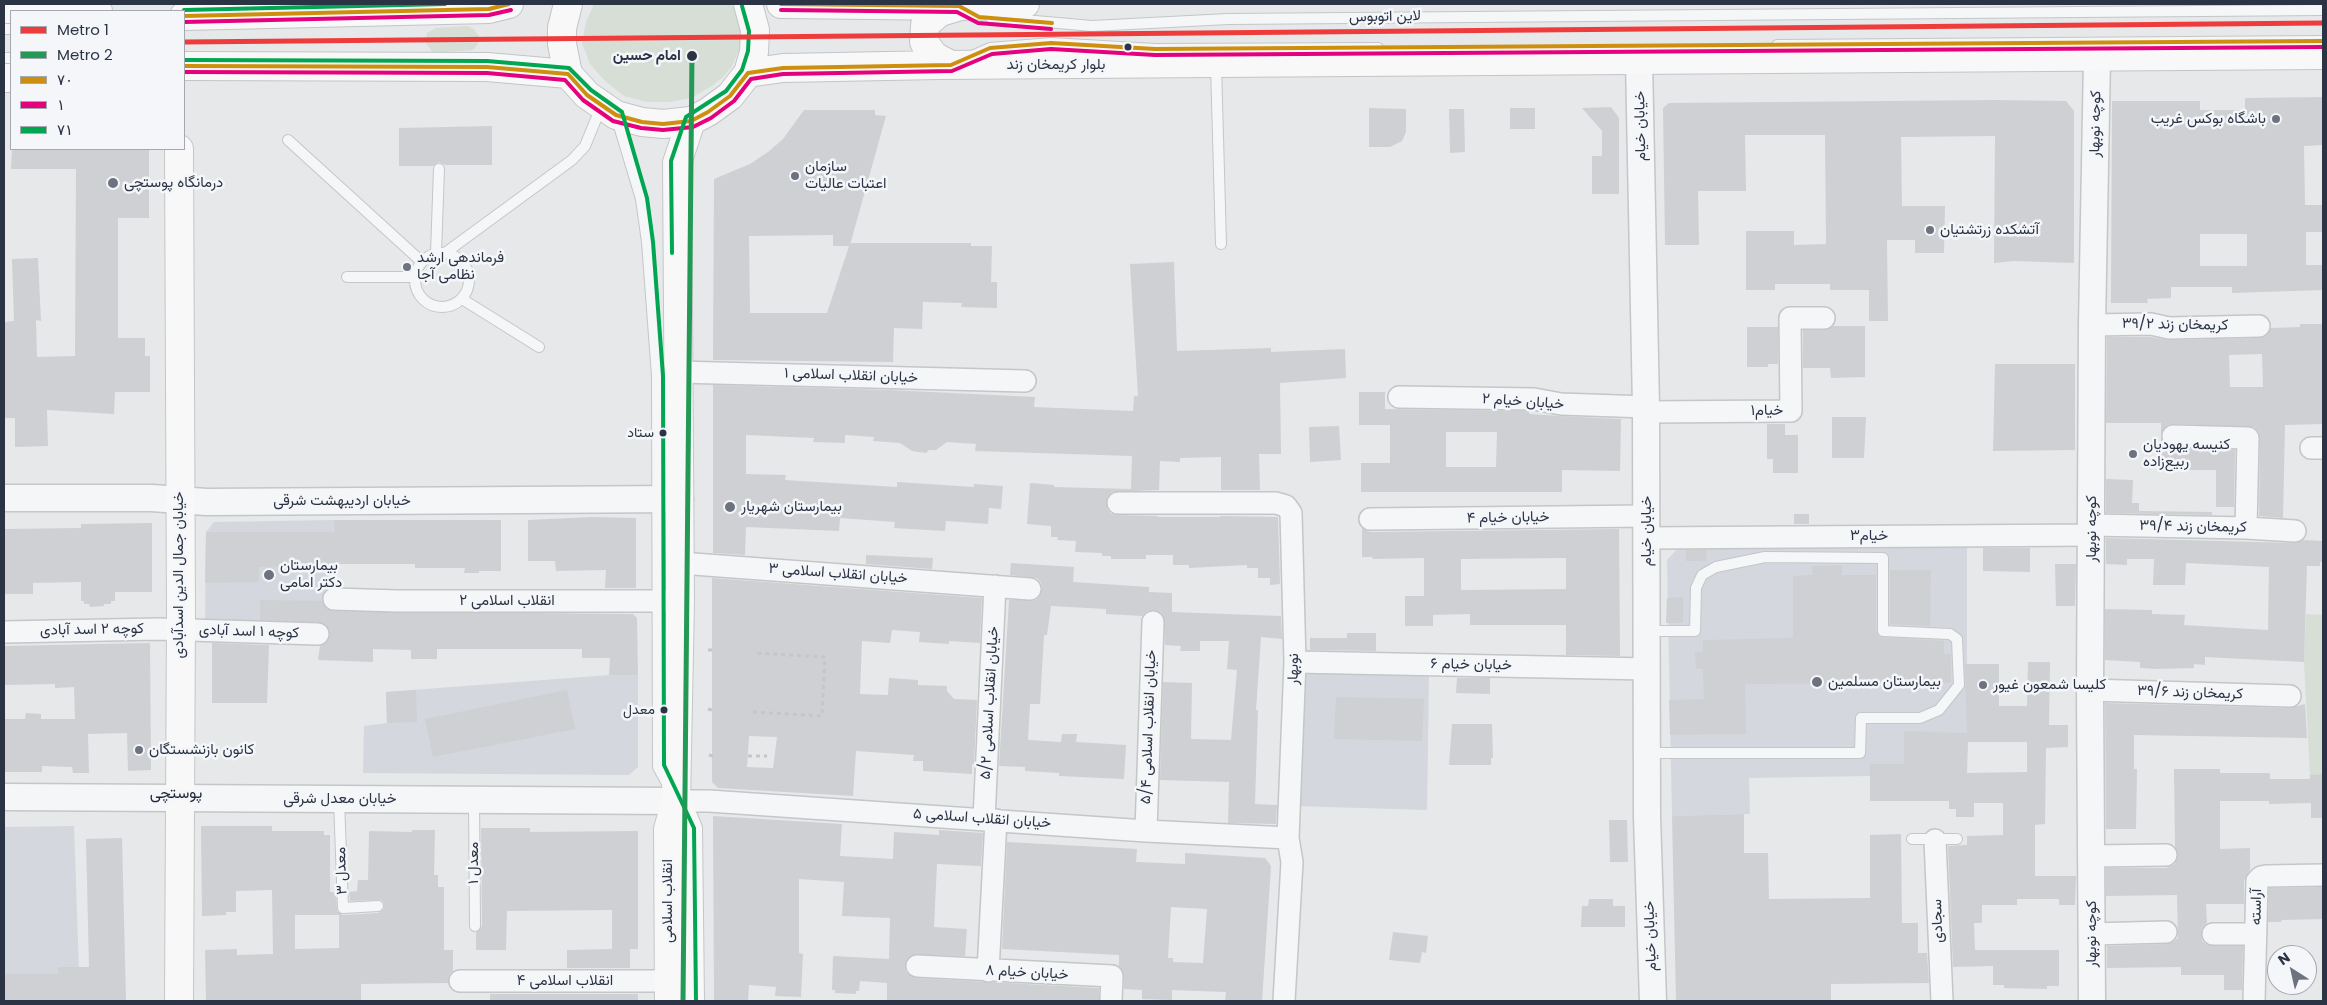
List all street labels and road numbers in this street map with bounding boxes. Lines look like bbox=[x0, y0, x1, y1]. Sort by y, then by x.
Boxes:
street label: لاین اتوبوس bbox=[1349, 7, 1421, 27]
street label: بلوار کریمخان زند bbox=[1007, 56, 1105, 74]
street label: کوچه نوبهار bbox=[2086, 90, 2106, 158]
street label: خیابان خیام bbox=[1631, 91, 1651, 161]
street label: کریمخان زند ۳۹/۲ bbox=[2122, 315, 2228, 335]
street label: خیابان انقلاب اسلامی ۱ bbox=[784, 365, 918, 387]
street label: خیابان خیام ۲ bbox=[1481, 390, 1565, 414]
street label: ۱خیام bbox=[1751, 402, 1783, 420]
street label: خیابان جمال الدین اسدآبادی bbox=[170, 492, 188, 658]
street label: خیابان اردیبهشت شرقی bbox=[273, 492, 411, 510]
street label: کوچه نوبهار bbox=[2083, 495, 2101, 563]
street label: خیابان خیام bbox=[1638, 496, 1656, 566]
street label: خیابان خیام ۴ bbox=[1466, 508, 1550, 528]
street label: کریمخان زند ۳۹/۴ bbox=[2139, 517, 2247, 537]
street label: خیام۳ bbox=[1850, 527, 1888, 545]
street label: خیابان انقلاب اسلامی ۳ bbox=[768, 560, 908, 588]
street label: ۲ انقلاب اسلامی bbox=[459, 592, 555, 610]
street label: کوچه ۲ اسد آبادی bbox=[40, 620, 144, 640]
street label: کوچه ۱ اسد آبادی bbox=[199, 621, 299, 643]
street label: خیابان انقلاب اسلامی ۵/۲ bbox=[977, 626, 1003, 780]
street label: خیابان انقلاب اسلامی ۵/۴ bbox=[1137, 650, 1161, 804]
street label: نوبهار bbox=[1285, 653, 1303, 685]
street label: خیابان خیام ۶ bbox=[1430, 655, 1512, 675]
street label: کریمخان زند ۳۹/۶ bbox=[2137, 682, 2243, 704]
street label: خیابان معدل شرقی bbox=[283, 790, 397, 808]
street label: خیابان انقلاب اسلامی ۵ bbox=[912, 805, 1052, 833]
street label: ۱ معدل bbox=[465, 842, 483, 884]
street label: ۳ معدل bbox=[332, 847, 352, 895]
street label: انقلاب اسلامی bbox=[659, 859, 677, 943]
street label: آراسته bbox=[2248, 889, 2266, 925]
street label: سجادی bbox=[1928, 899, 1948, 943]
street label: کوچه نوبهار bbox=[2083, 900, 2101, 968]
street label: خیابان خیام bbox=[1641, 901, 1661, 971]
street label: خیابان خیام ۸ bbox=[985, 962, 1069, 984]
street label: ۴ انقلاب اسلامی bbox=[517, 972, 613, 990]

